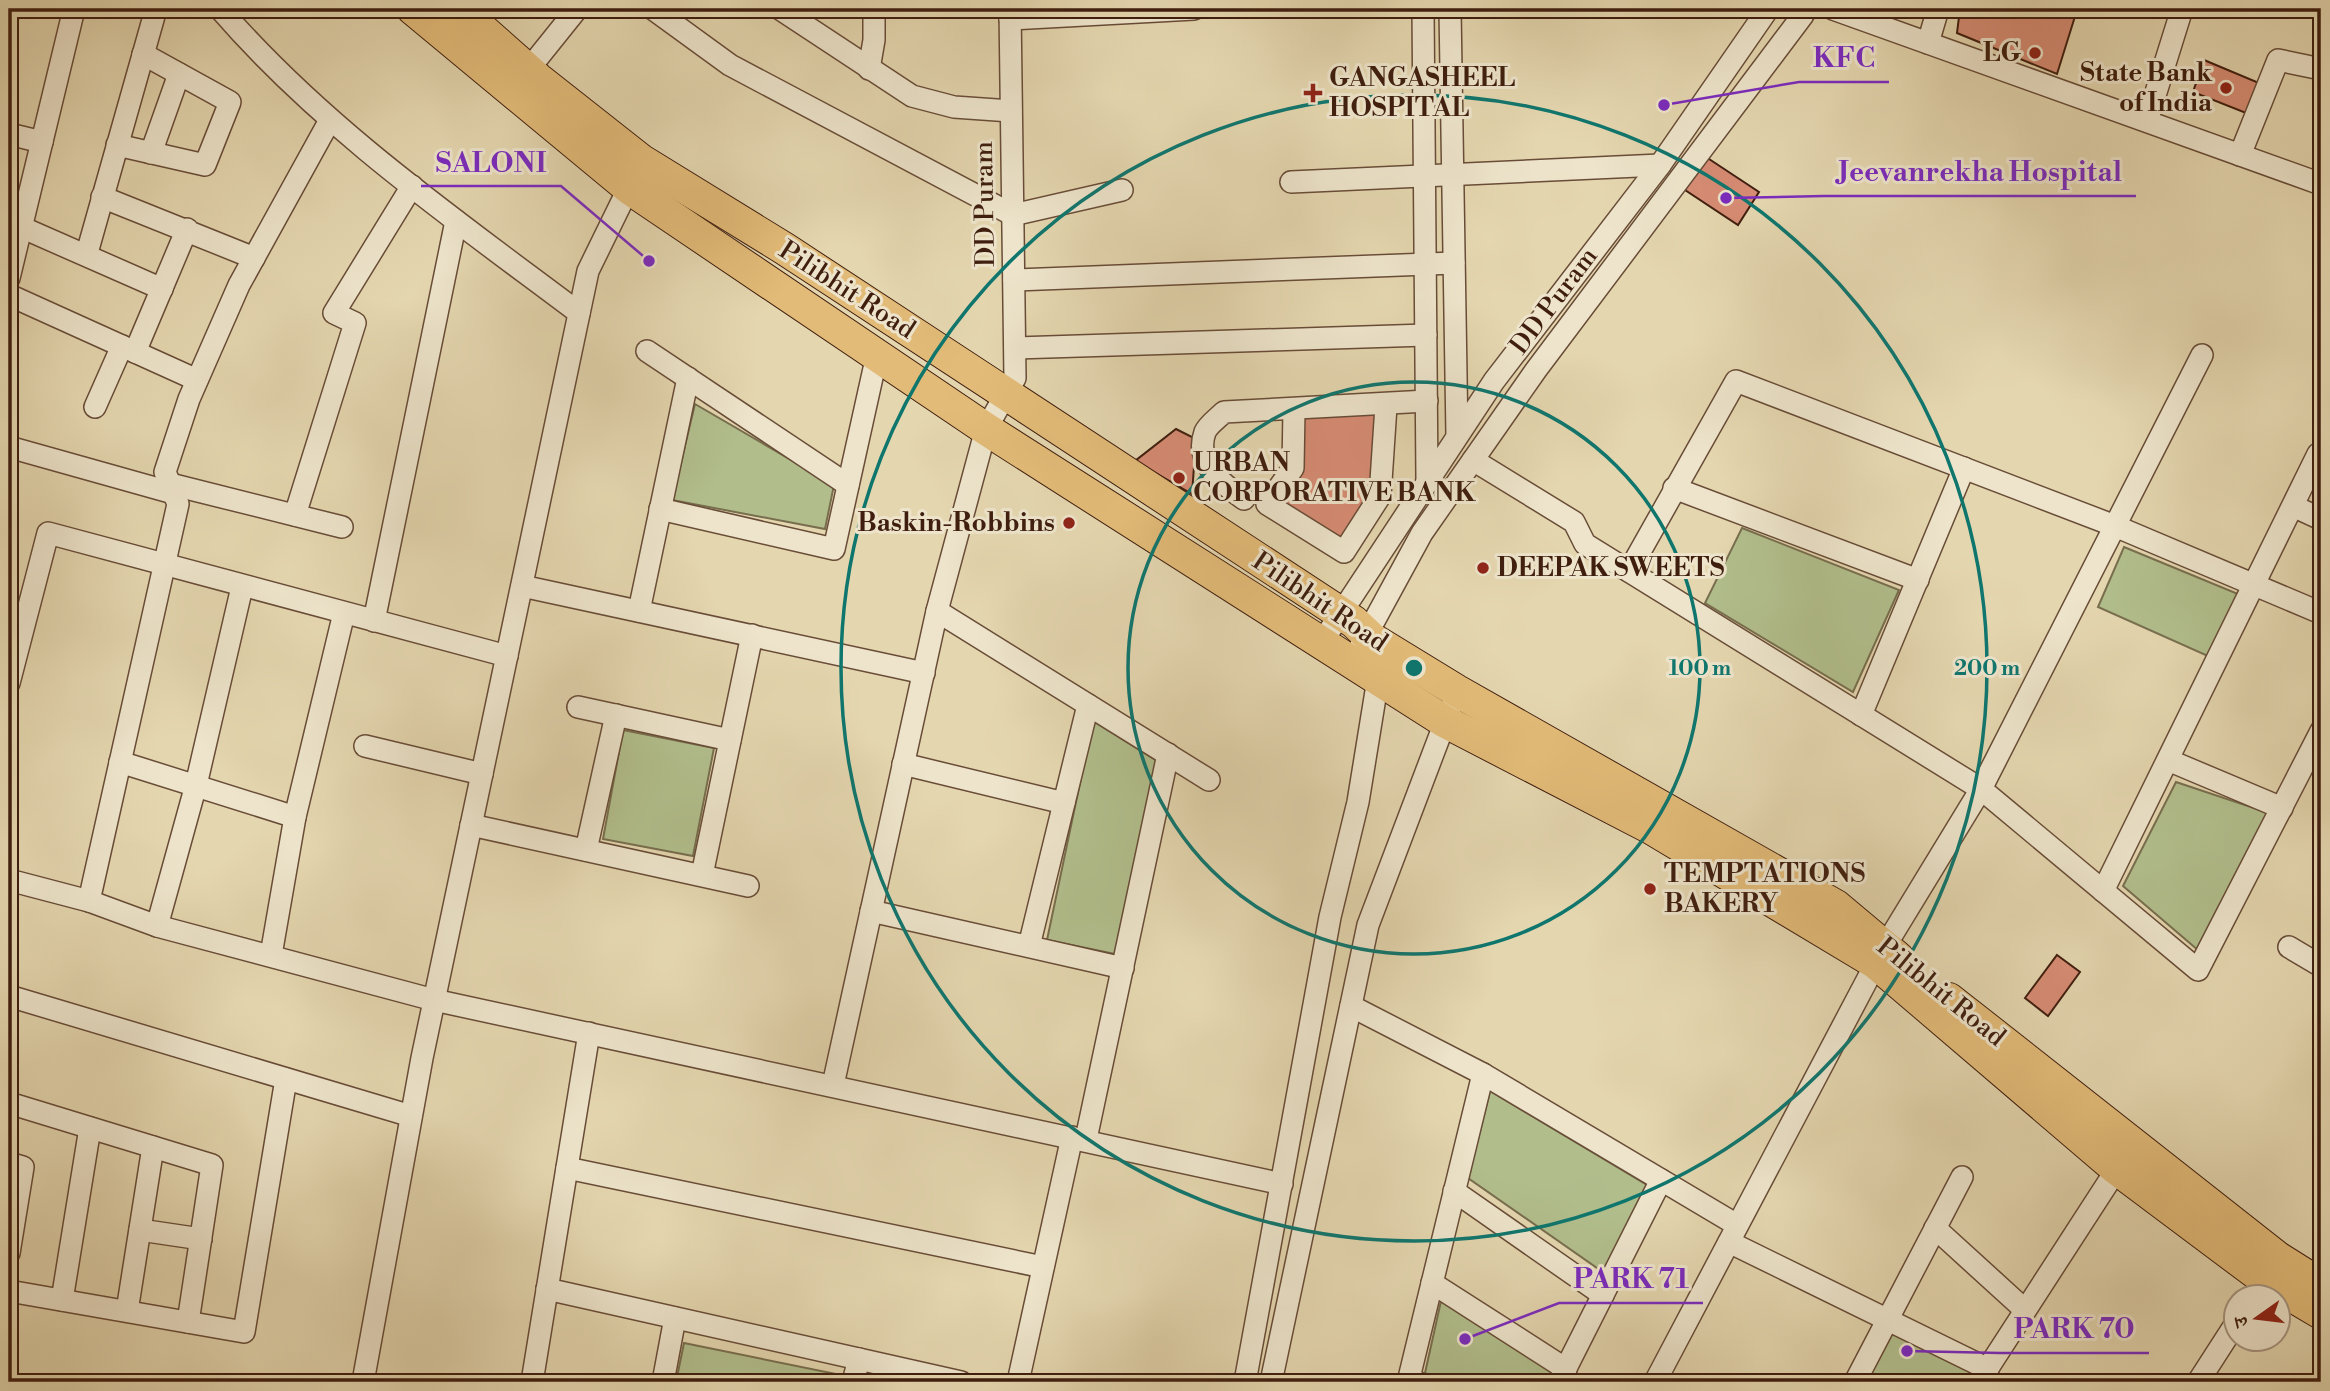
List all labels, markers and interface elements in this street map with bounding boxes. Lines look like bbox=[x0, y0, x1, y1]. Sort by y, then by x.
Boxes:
callout: KFC bbox=[1799, 33, 1889, 82]
place label: LG bbox=[1983, 37, 2021, 69]
text: KFC bbox=[1813, 41, 1875, 76]
marker: LG bbox=[2027, 45, 2043, 61]
place label: State Bank of India bbox=[2080, 57, 2213, 119]
place label: GANGASHEEL HOSPITAL bbox=[1329, 62, 1516, 124]
marker: State Bank of India bbox=[2218, 80, 2234, 96]
marker: GANGASHEEL HOSPITAL bbox=[1303, 83, 1323, 103]
callout: SALONI bbox=[421, 137, 561, 186]
street label: DD Puram bbox=[968, 141, 1002, 267]
text: SALONI bbox=[435, 146, 547, 181]
callout: Jeevanrekha Hospital bbox=[1824, 147, 2136, 196]
text: Jeevanrekha Hospital bbox=[1834, 155, 2122, 190]
street label: Pilibhit Road bbox=[773, 234, 921, 346]
street label: DD Puram bbox=[1503, 241, 1605, 361]
place label: URBAN CORPORATIVE BANK bbox=[1193, 447, 1477, 509]
marker: URBAN CORPORATIVE BANK bbox=[1171, 470, 1187, 486]
place label: Baskin-Robbins bbox=[857, 507, 1055, 539]
marker: Baskin-Robbins bbox=[1061, 515, 1077, 531]
street label: Pilibhit Road bbox=[1246, 545, 1394, 659]
place label: DEEPAK SWEETS bbox=[1497, 552, 1725, 584]
marker: DEEPAK SWEETS bbox=[1475, 560, 1491, 576]
centre of rings bbox=[1402, 656, 1426, 680]
text: 100 m bbox=[1669, 656, 1731, 682]
text: 200 m bbox=[1954, 656, 2020, 682]
place label: TEMPTATIONS BAKERY bbox=[1664, 858, 1866, 920]
marker: TEMPTATIONS BAKERY bbox=[1642, 881, 1658, 897]
street label: Pilibhit Road bbox=[1870, 930, 2012, 1054]
callout: PARK 71 bbox=[1559, 1254, 1703, 1303]
text: PARK 71 bbox=[1573, 1262, 1689, 1297]
north arrow bbox=[2222, 1282, 2292, 1352]
callout: PARK 70 bbox=[2000, 1304, 2149, 1353]
text: PARK 70 bbox=[2013, 1312, 2135, 1347]
text: उ bbox=[2228, 1313, 2255, 1331]

